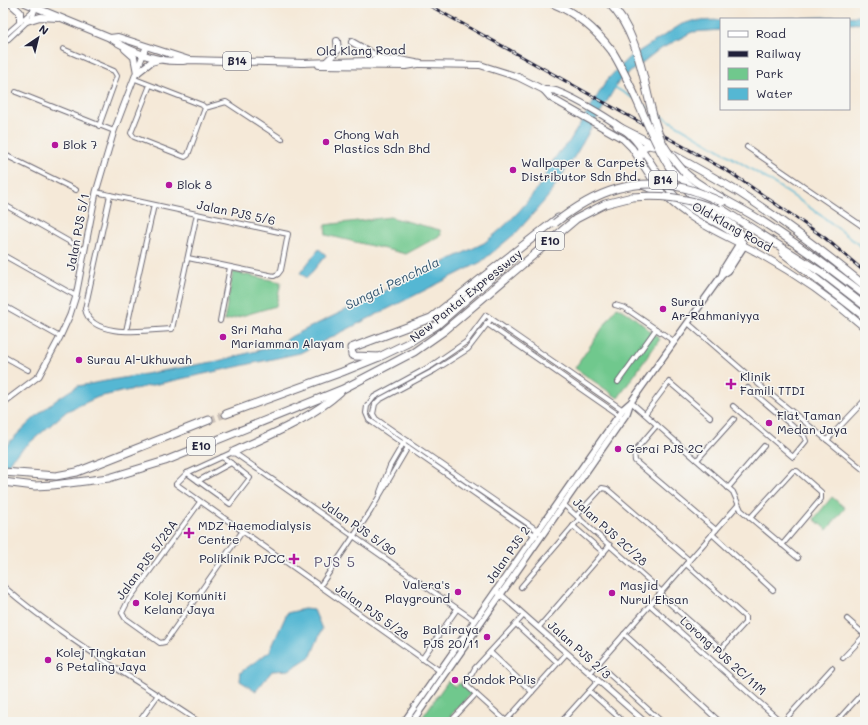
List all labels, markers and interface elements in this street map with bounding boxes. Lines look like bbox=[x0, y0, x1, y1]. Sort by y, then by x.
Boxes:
north arrow bbox=[18, 18, 58, 58]
legend bbox=[720, 18, 850, 110]
text: N bbox=[36, 21, 52, 38]
text: Road bbox=[756, 25, 786, 41]
street label: Old Klang Road bbox=[316, 41, 406, 59]
text: Railway bbox=[756, 45, 801, 61]
road number: B14 bbox=[223, 52, 251, 70]
text: Park bbox=[756, 65, 783, 81]
text: Water bbox=[756, 85, 793, 101]
place label: Chong Wah Plastics Sdn Bhd bbox=[334, 126, 430, 156]
place label: Blok 7 bbox=[63, 136, 98, 152]
marker: Chong Wah Plastics Sdn Bhd bbox=[321, 137, 331, 147]
marker: Blok 7 bbox=[50, 140, 60, 150]
place label: Wallpaper & Carpets Distributor Sdn Bhd bbox=[521, 154, 645, 184]
marker: Wallpaper & Carpets Distributor Sdn Bhd bbox=[508, 165, 518, 175]
road number: B14 bbox=[649, 171, 677, 189]
place label: Blok 8 bbox=[177, 176, 212, 192]
marker: Blok 8 bbox=[164, 180, 174, 190]
street label: Jalan PJS 5/1 bbox=[62, 192, 92, 272]
street label: Jalan PJS 5/6 bbox=[195, 196, 277, 228]
street label: Old Klang Road bbox=[690, 198, 776, 255]
road number: E10 bbox=[536, 232, 564, 250]
street label: New Pantai Expressway bbox=[406, 245, 525, 345]
water label: Sungai Penchala bbox=[342, 252, 442, 313]
place label: Surau Ar-Rahmaniyya bbox=[671, 293, 760, 323]
marker: Surau Ar-Rahmaniyya bbox=[658, 304, 668, 314]
place label: Sri Maha Mariamman Alayam bbox=[231, 321, 344, 351]
marker: Sri Maha Mariamman Alayam bbox=[218, 332, 228, 342]
place label: Surau Al-Ukhuwah bbox=[87, 351, 192, 367]
marker: Surau Al-Ukhuwah bbox=[74, 355, 84, 365]
place label: Klinik Famili TTDI bbox=[740, 368, 805, 398]
marker: Klinik Famili TTDI bbox=[725, 378, 737, 390]
place label: Flat Taman Medan Jaya bbox=[777, 407, 847, 437]
marker: Flat Taman Medan Jaya bbox=[764, 418, 774, 428]
road number: E10 bbox=[187, 437, 215, 455]
place label: Gerai PJS 2C bbox=[626, 440, 704, 456]
marker: Gerai PJS 2C bbox=[613, 444, 623, 454]
street label: Jalan PJS 2C/28 bbox=[570, 494, 651, 569]
street label: Jalan PJS 5/30 bbox=[319, 496, 400, 559]
street label: Jalan PJS 5/28A bbox=[112, 516, 181, 603]
place label: MDZ Haemodialysis Centre bbox=[198, 517, 311, 547]
street label: Jalan PJS 2 bbox=[482, 523, 533, 586]
marker: MDZ Haemodialysis Centre bbox=[183, 527, 195, 539]
place label: Poliklinik PJCC bbox=[199, 550, 285, 566]
district label: PJS 5 bbox=[314, 552, 356, 571]
marker: Poliklinik PJCC bbox=[288, 553, 300, 565]
place label: Valera's Playground bbox=[385, 576, 450, 606]
place label: Masjid Nurul Ehsan bbox=[620, 577, 688, 607]
street label: Jalan PJS 5/28 bbox=[332, 580, 413, 643]
place label: Kolej Komuniti Kelana Jaya bbox=[144, 587, 227, 617]
marker: Valera's Playground bbox=[453, 587, 463, 597]
marker: Masjid Nurul Ehsan bbox=[607, 588, 617, 598]
marker: Kolej Komuniti Kelana Jaya bbox=[131, 598, 141, 608]
street label: Lorong PJS 2C/11M bbox=[677, 612, 770, 698]
street label: Jalan PJS 2/3 bbox=[545, 617, 615, 682]
place label: Balairaya PJS 20/11 bbox=[423, 621, 479, 651]
marker: Balairaya PJS 20/11 bbox=[482, 632, 492, 642]
place label: Kolej Tingkatan 6 Petaling Jaya bbox=[56, 644, 147, 674]
marker: Kolej Tingkatan 6 Petaling Jaya bbox=[43, 655, 53, 665]
place label: Pondok Polis bbox=[463, 671, 536, 687]
marker: Pondok Polis bbox=[450, 675, 460, 685]

